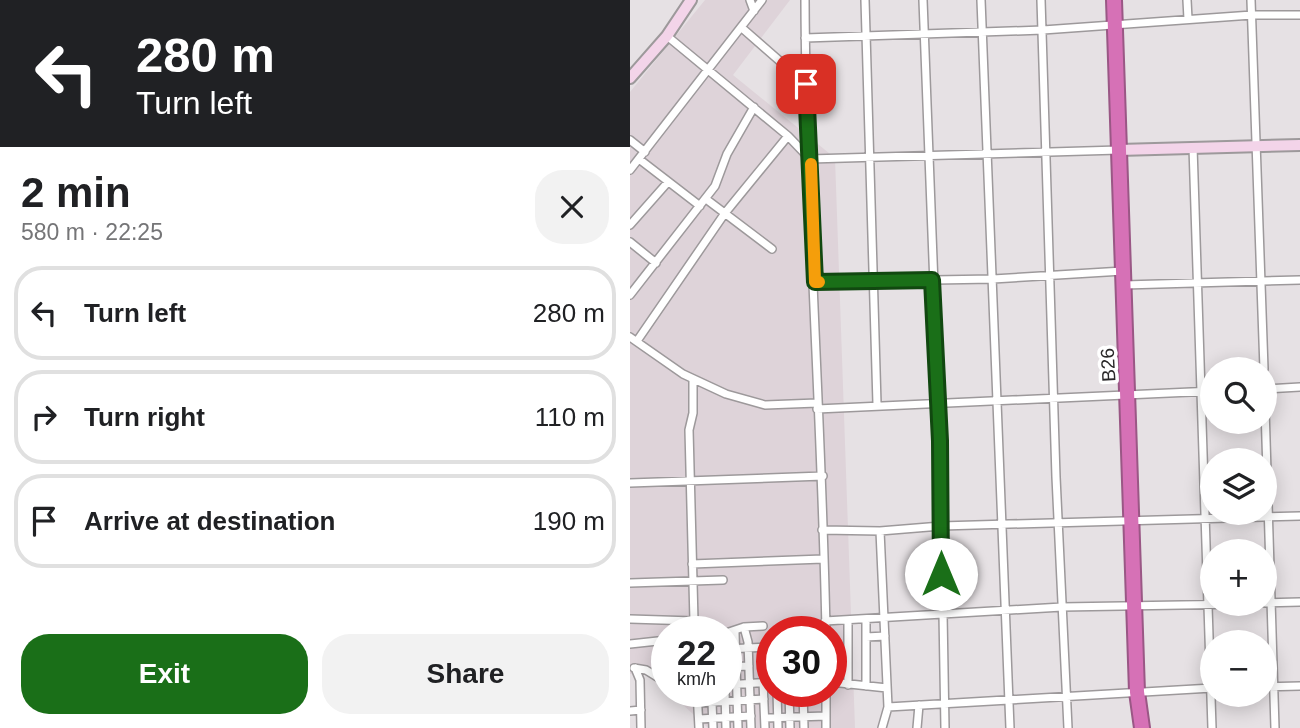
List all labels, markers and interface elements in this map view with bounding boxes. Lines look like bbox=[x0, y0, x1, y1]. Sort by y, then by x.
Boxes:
icon: left bbox=[21, 28, 112, 119]
text: 280 m bbox=[136, 28, 275, 82]
pin bbox=[776, 54, 836, 114]
icon: arrive bbox=[787, 65, 825, 103]
text: Turn left bbox=[136, 85, 252, 121]
text: 2 min bbox=[21, 169, 131, 216]
button: close bbox=[535, 170, 609, 244]
text: 580 m · 22:25 bbox=[21, 219, 163, 245]
icon: left bbox=[25, 294, 63, 332]
text: Turn left bbox=[84, 298, 186, 328]
text: 280 m bbox=[533, 298, 605, 328]
street label: B26 bbox=[1097, 348, 1119, 382]
map controls bbox=[1200, 357, 1277, 707]
button: search bbox=[1200, 357, 1277, 434]
icon: right bbox=[25, 398, 63, 436]
text: Turn right bbox=[84, 402, 205, 432]
text: 110 m bbox=[535, 402, 605, 432]
button: layers bbox=[1200, 448, 1277, 525]
icon: arrive bbox=[25, 502, 63, 540]
text: Arrive at destination bbox=[84, 506, 335, 536]
text: 190 m bbox=[533, 506, 605, 536]
position arrow bbox=[904, 537, 978, 611]
button: + bbox=[1200, 539, 1277, 616]
speed limit sign: 30 bbox=[756, 616, 847, 707]
button: − bbox=[1200, 630, 1277, 707]
text: 22 bbox=[677, 633, 716, 672]
button: Exit bbox=[21, 634, 308, 714]
button: Share bbox=[322, 634, 609, 714]
text: km/h bbox=[677, 669, 716, 689]

